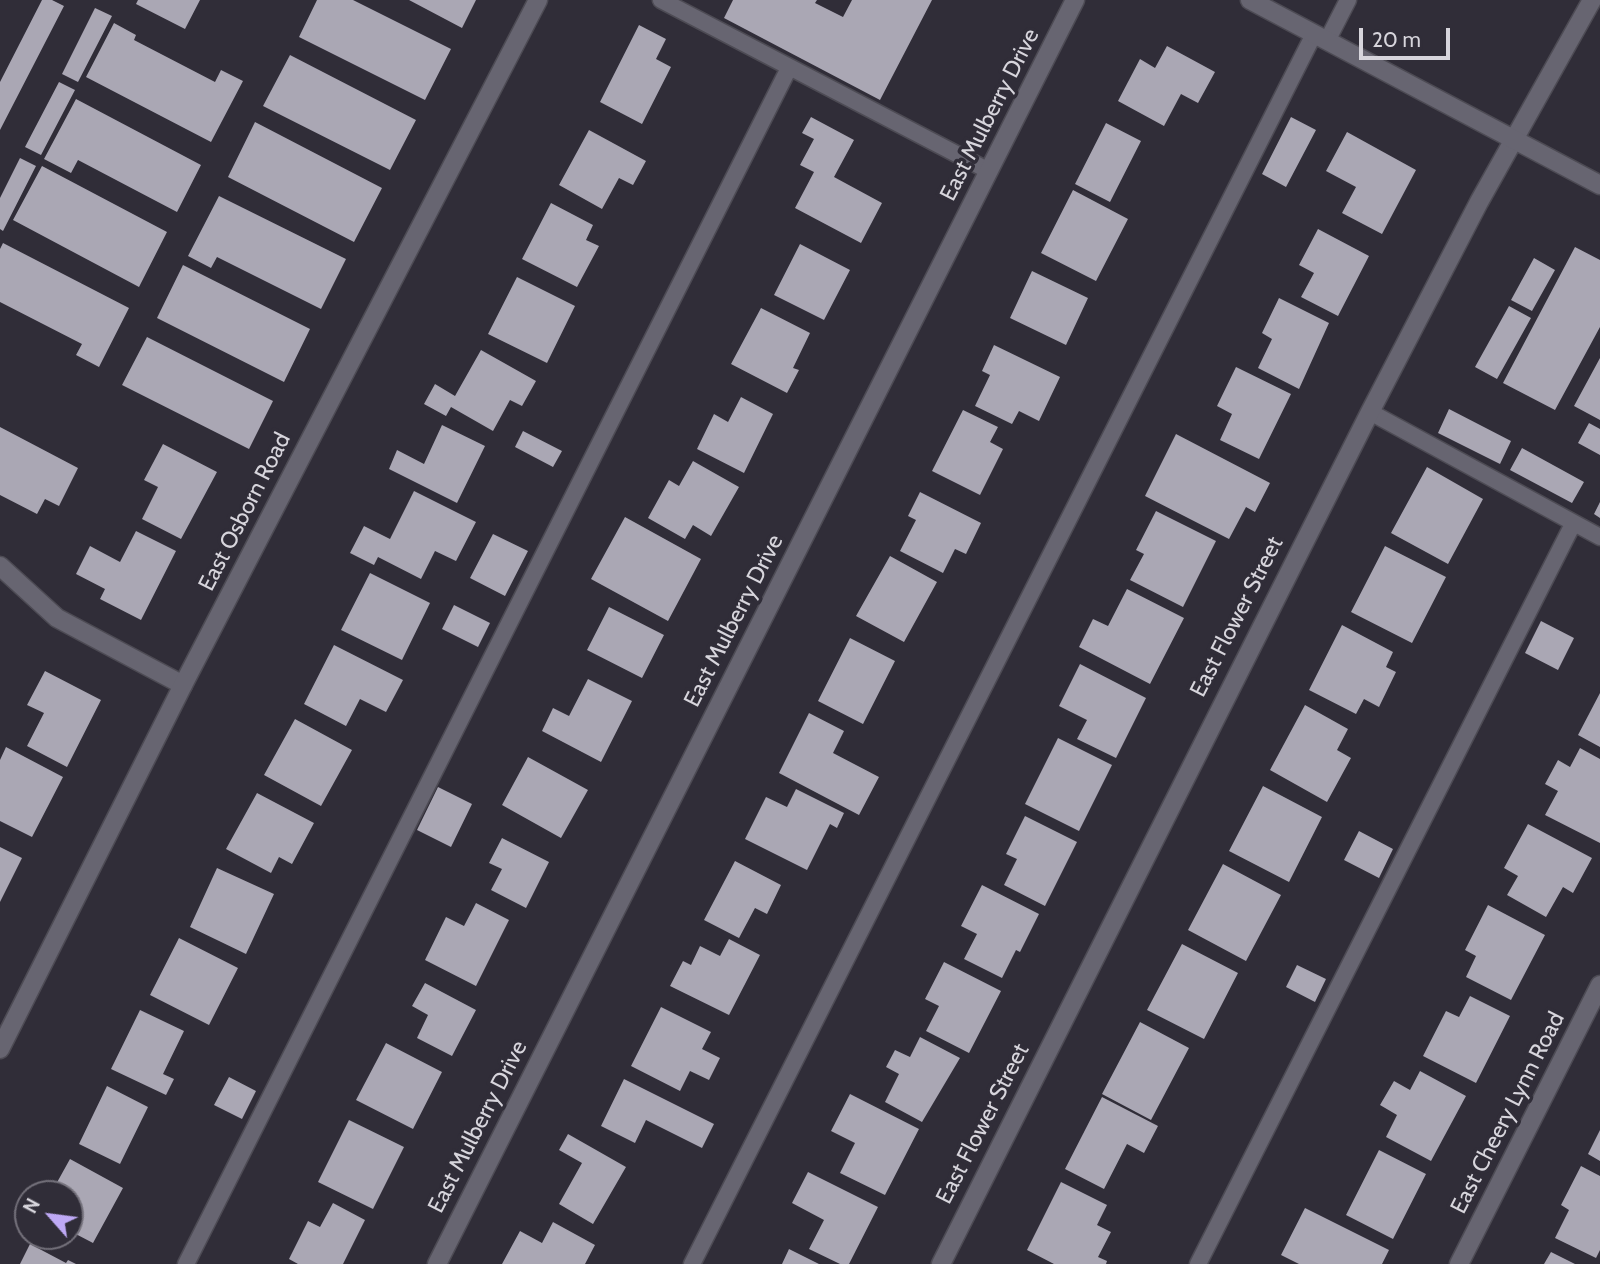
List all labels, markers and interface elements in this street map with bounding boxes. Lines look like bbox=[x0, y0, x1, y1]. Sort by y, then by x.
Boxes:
scale bar bbox=[1362, 14, 1453, 58]
street label: East Mulberry Drive bbox=[935, 24, 1045, 206]
text: 20 m bbox=[1372, 27, 1421, 52]
street label: East Osborn Road bbox=[193, 428, 297, 596]
street label: East Mulberry Drive bbox=[679, 530, 789, 712]
street label: East Flower Street bbox=[1185, 532, 1289, 702]
street label: East Cheery Lynn Road bbox=[1445, 1008, 1571, 1218]
street label: East Mulberry Drive bbox=[423, 1036, 533, 1218]
street label: East Flower Street bbox=[931, 1039, 1035, 1209]
north arrow bbox=[14, 1180, 84, 1250]
text: N bbox=[18, 1195, 45, 1217]

